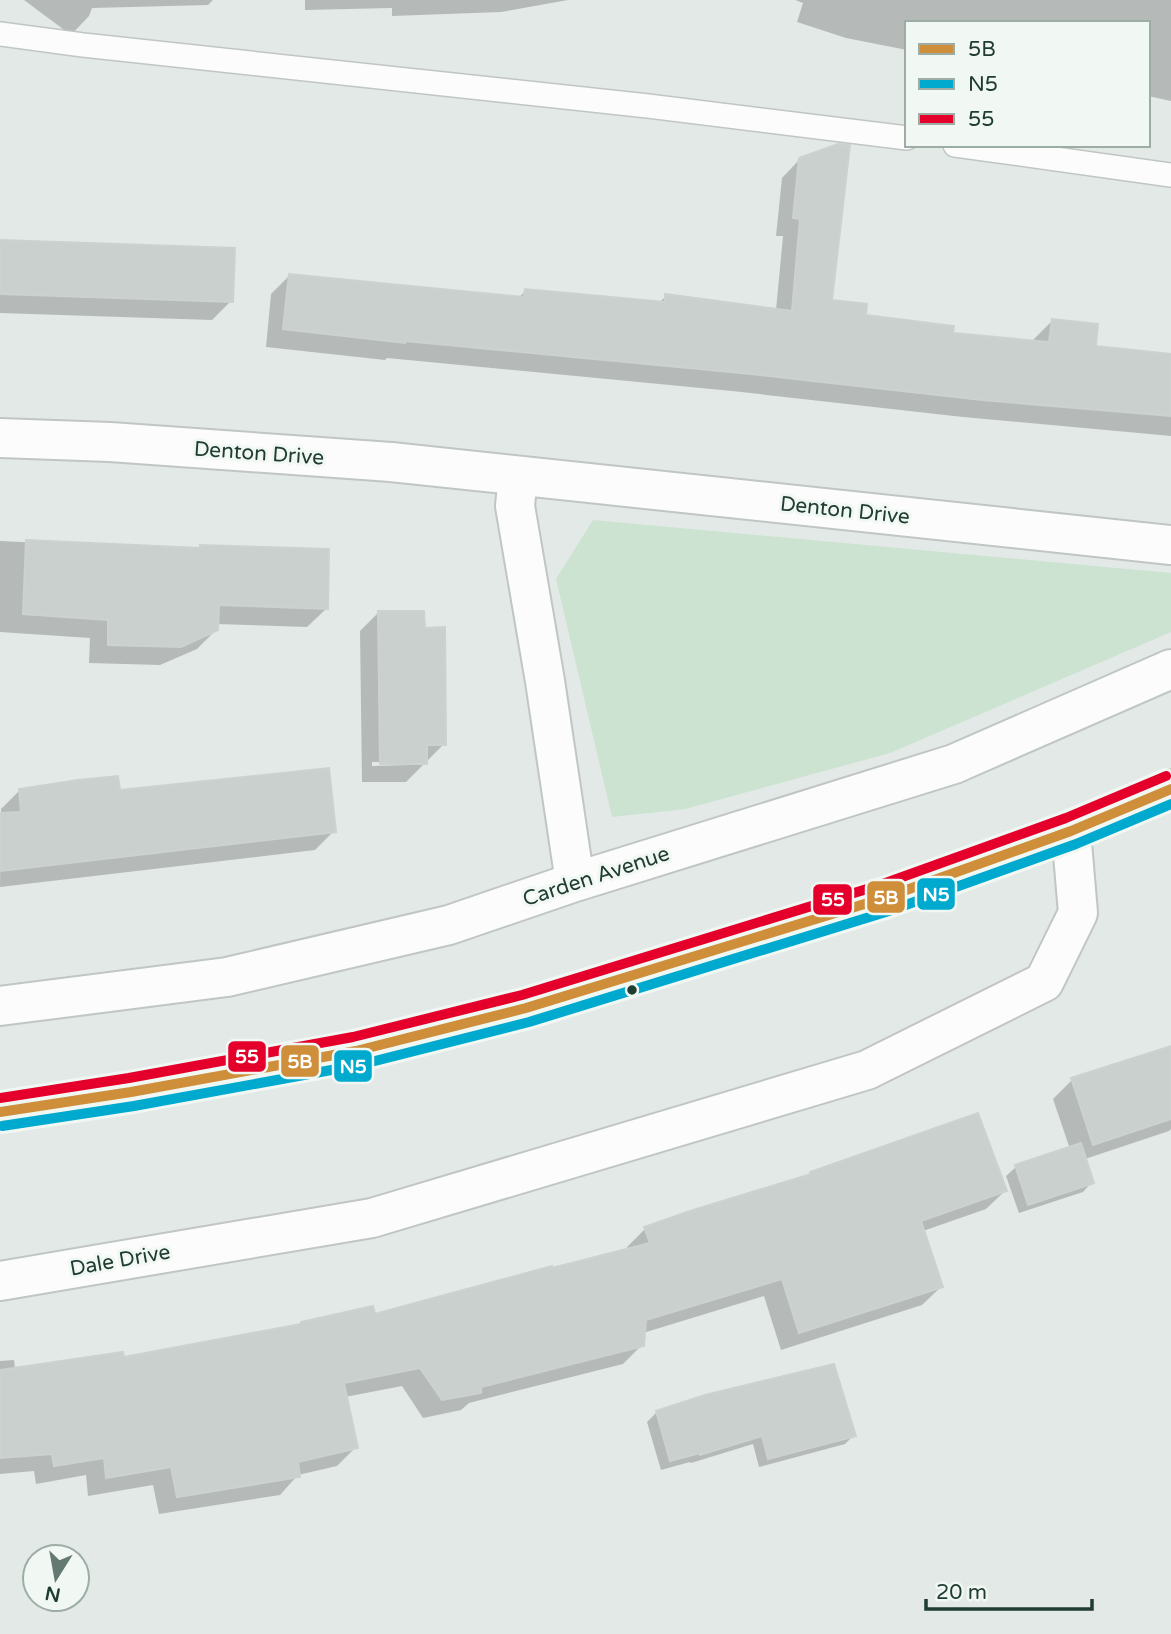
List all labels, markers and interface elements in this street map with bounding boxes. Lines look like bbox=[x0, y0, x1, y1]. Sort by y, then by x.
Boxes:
legend bbox=[905, 21, 1150, 147]
text: 5B bbox=[968, 37, 996, 62]
text: N5 bbox=[968, 72, 998, 97]
text: 55 bbox=[968, 107, 994, 132]
street label: Denton Drive bbox=[193, 436, 325, 471]
street label: Denton Drive bbox=[779, 491, 911, 530]
street label: Carden Avenue bbox=[520, 841, 673, 912]
line badge: N5 bbox=[916, 877, 956, 911]
line badge: 5B bbox=[866, 880, 906, 914]
line badge: 55 bbox=[812, 883, 853, 916]
text: N5 bbox=[922, 884, 950, 906]
text: 5B bbox=[873, 887, 899, 909]
text: 55 bbox=[821, 889, 845, 911]
unlabelled marker bbox=[625, 983, 639, 997]
line badge: 55 bbox=[227, 1040, 267, 1073]
line badge: 5B bbox=[280, 1044, 320, 1078]
text: 55 bbox=[235, 1046, 259, 1068]
line badge: N5 bbox=[333, 1049, 373, 1083]
text: 5B bbox=[287, 1051, 313, 1073]
text: N5 bbox=[339, 1056, 367, 1078]
street label: Dale Drive bbox=[68, 1239, 172, 1282]
north arrow bbox=[21, 1543, 91, 1613]
scale bar bbox=[926, 1568, 1092, 1612]
text: 20 m bbox=[936, 1580, 987, 1605]
text: N bbox=[43, 1581, 63, 1606]

